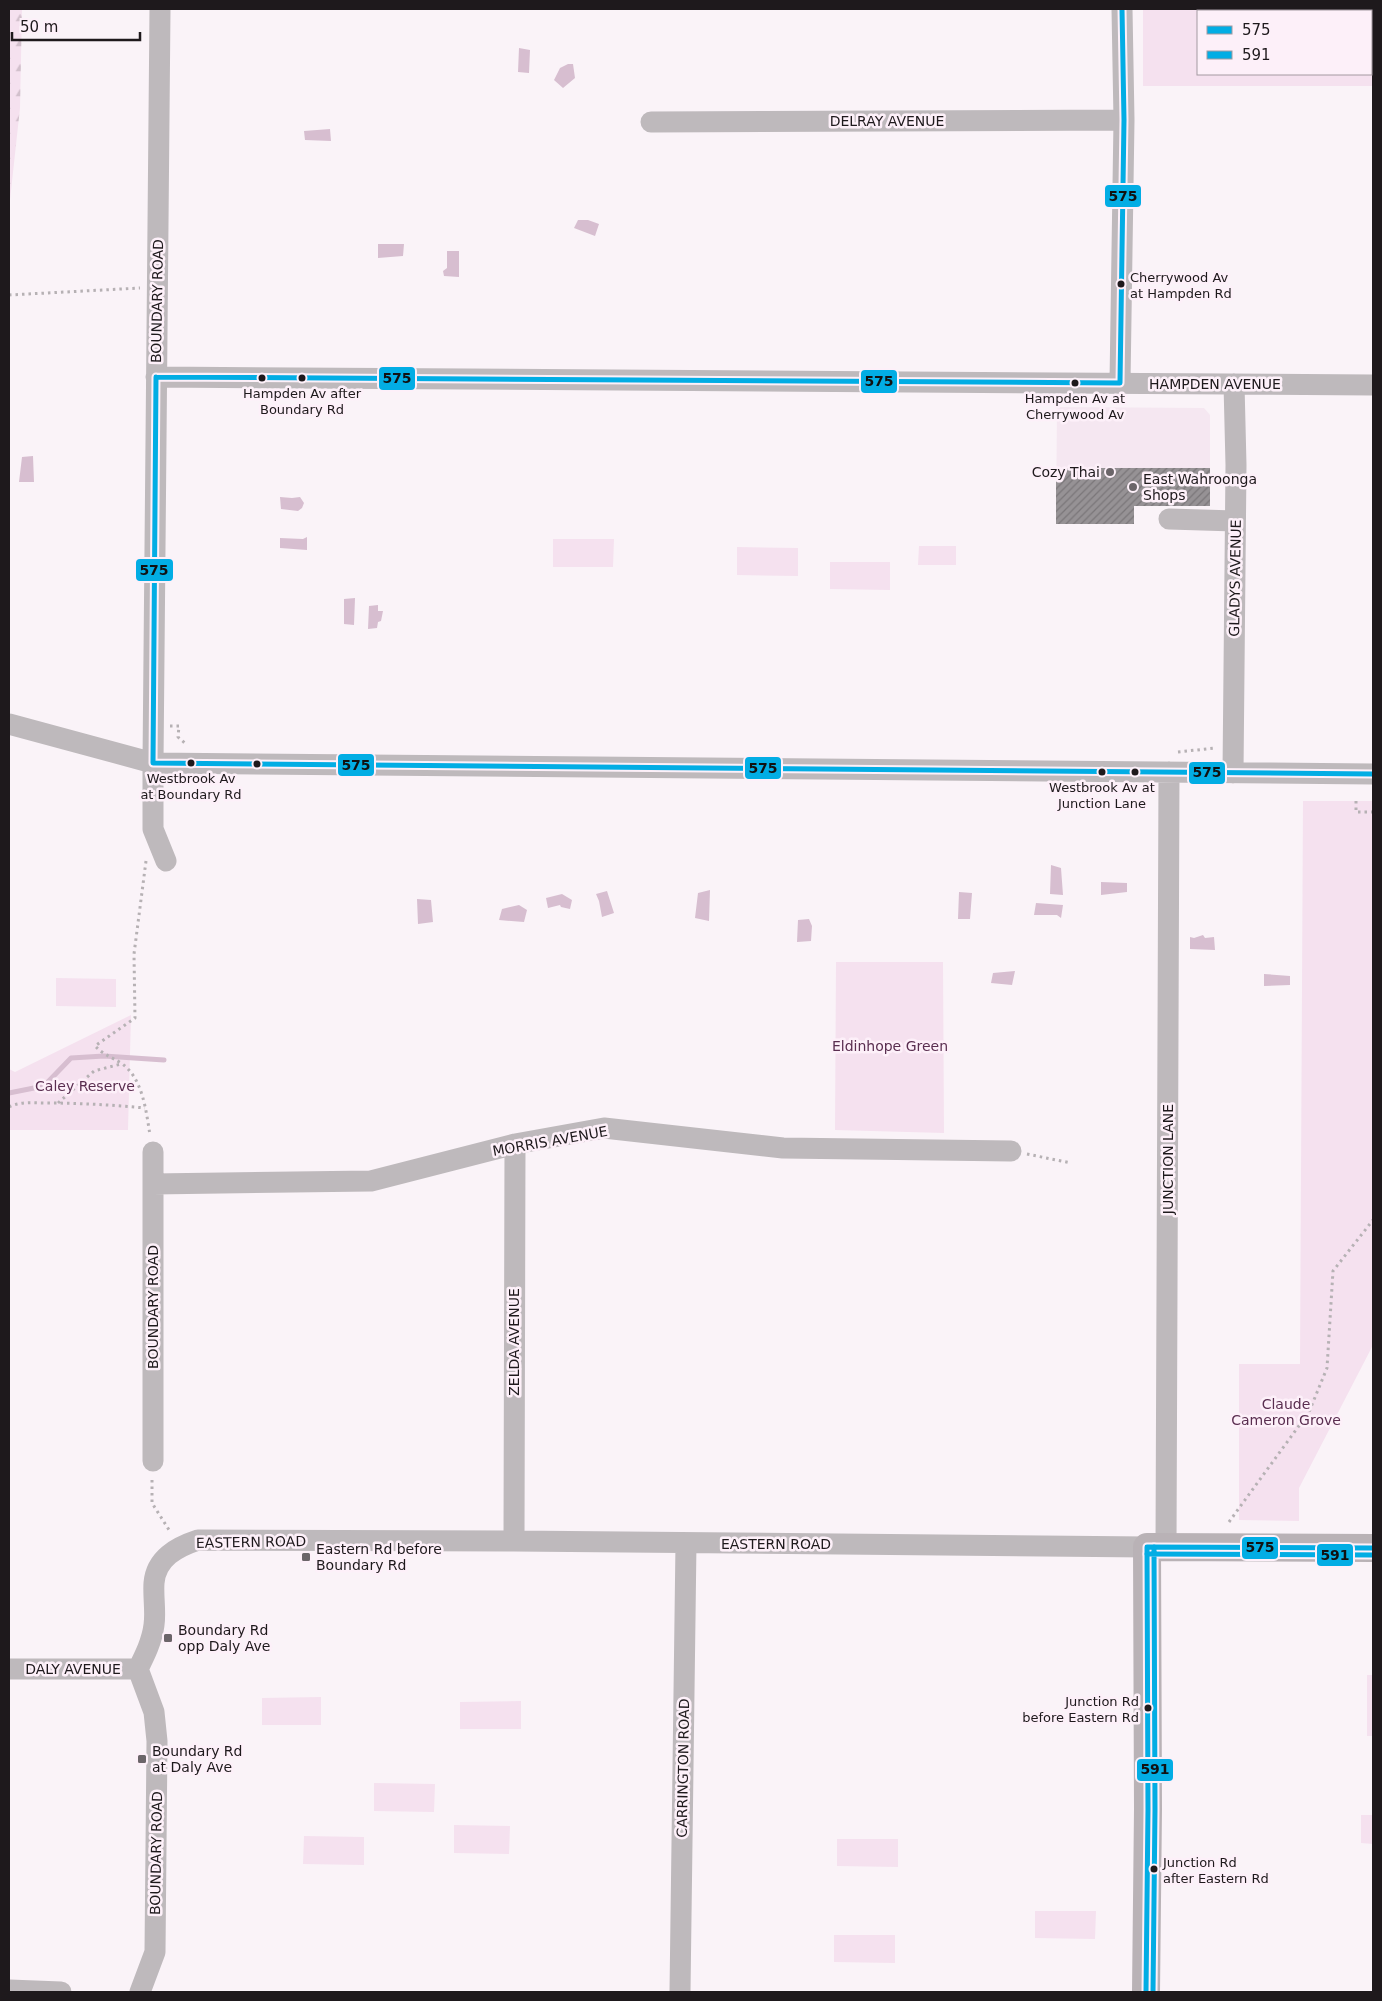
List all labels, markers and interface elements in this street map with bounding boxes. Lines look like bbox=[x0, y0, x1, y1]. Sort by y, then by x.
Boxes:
scale bar bbox=[12, 10, 140, 42]
legend bbox=[1197, 10, 1372, 75]
text: 50 m bbox=[20, 18, 58, 36]
text: 575 bbox=[1242, 21, 1271, 39]
text: 591 bbox=[1242, 46, 1271, 64]
street label: DELRAY AVENUE bbox=[830, 113, 944, 129]
line badge: 575 bbox=[1104, 184, 1142, 208]
text: 575 bbox=[1108, 188, 1138, 204]
street label: BOUNDARY ROAD bbox=[148, 239, 166, 363]
place label: Cherrywood Av at Hampden Rd bbox=[1130, 270, 1232, 301]
marker: Cherrywood Av at Hampden Rd bbox=[1116, 279, 1126, 289]
line badge: 575 bbox=[378, 366, 416, 391]
line badge: 575 bbox=[860, 369, 898, 394]
text: 575 bbox=[382, 370, 412, 386]
unlabelled marker bbox=[257, 373, 267, 383]
marker: Hampden Av after Boundary Rd bbox=[297, 373, 307, 383]
text: 575 bbox=[864, 373, 894, 389]
street label: HAMPDEN AVENUE bbox=[1149, 376, 1281, 392]
marker: Hampden Av at Cherrywood Av bbox=[1070, 378, 1080, 388]
place label: Hampden Av after Boundary Rd bbox=[243, 386, 362, 417]
place label: Hampden Av at Cherrywood Av bbox=[1025, 391, 1125, 422]
place label: Cozy Thai bbox=[1032, 464, 1100, 480]
marker: Cozy Thai bbox=[1104, 466, 1116, 478]
place label: East Wahroonga Shops bbox=[1143, 471, 1257, 503]
marker: East Wahroonga Shops bbox=[1127, 481, 1139, 493]
street label: GLADYS AVENUE bbox=[1226, 519, 1244, 637]
line badge: 575 bbox=[135, 558, 174, 582]
text: 575 bbox=[139, 562, 169, 578]
line badge: 575 bbox=[337, 753, 375, 777]
line badge: 575 bbox=[744, 756, 782, 780]
text: 575 bbox=[341, 757, 371, 773]
marker: Westbrook Av at Boundary Rd bbox=[186, 758, 196, 768]
unlabelled marker bbox=[252, 759, 262, 769]
text: 575 bbox=[748, 760, 778, 776]
line badge: 575 bbox=[1188, 761, 1226, 785]
text: 575 bbox=[1192, 764, 1222, 780]
marker: Westbrook Av at Junction Lane bbox=[1097, 767, 1107, 777]
unlabelled marker bbox=[1130, 767, 1140, 777]
place label: Westbrook Av at Boundary Rd bbox=[140, 771, 242, 802]
place label: Westbrook Av at Junction Lane bbox=[1049, 780, 1155, 811]
park label: Eldinhope Green bbox=[832, 1038, 948, 1054]
park label: Caley Reserve bbox=[35, 1078, 135, 1094]
street label: JUNCTION LANE bbox=[1160, 1104, 1176, 1215]
street label: MORRIS AVENUE bbox=[491, 1123, 609, 1159]
street label: BOUNDARY ROAD bbox=[145, 1245, 161, 1369]
street label: ZELDA AVENUE bbox=[506, 1288, 522, 1396]
park label: Claude Cameron Grove bbox=[1231, 1396, 1341, 1428]
street label: EASTERN ROAD bbox=[196, 1533, 306, 1551]
street label: EASTERN ROAD bbox=[721, 1536, 831, 1552]
line badge: 575 bbox=[1241, 1536, 1279, 1560]
text: 575 bbox=[1245, 1539, 1275, 1555]
place label: Eastern Rd before Boundary Rd bbox=[316, 1541, 442, 1573]
line badge: 591 bbox=[1316, 1543, 1354, 1567]
text: 591 bbox=[1320, 1547, 1350, 1563]
marker: Eastern Rd before Boundary Rd bbox=[300, 1551, 312, 1563]
place label: Boundary Rd opp Daly Ave bbox=[178, 1622, 270, 1654]
marker: Boundary Rd opp Daly Ave bbox=[162, 1632, 174, 1644]
street label: DALY AVENUE bbox=[25, 1661, 121, 1677]
place label: Junction Rd before Eastern Rd bbox=[1022, 1694, 1139, 1725]
street label: CARRINGTON ROAD bbox=[674, 1698, 692, 1838]
marker: Junction Rd before Eastern Rd bbox=[1143, 1703, 1153, 1713]
place label: Boundary Rd at Daly Ave bbox=[152, 1743, 243, 1775]
marker: Boundary Rd at Daly Ave bbox=[136, 1753, 148, 1765]
line badge: 591 bbox=[1136, 1758, 1174, 1782]
text: 591 bbox=[1140, 1761, 1170, 1777]
street label: BOUNDARY ROAD bbox=[147, 1791, 165, 1915]
place label: Junction Rd after Eastern Rd bbox=[1162, 1855, 1269, 1886]
marker: Junction Rd after Eastern Rd bbox=[1149, 1864, 1159, 1874]

